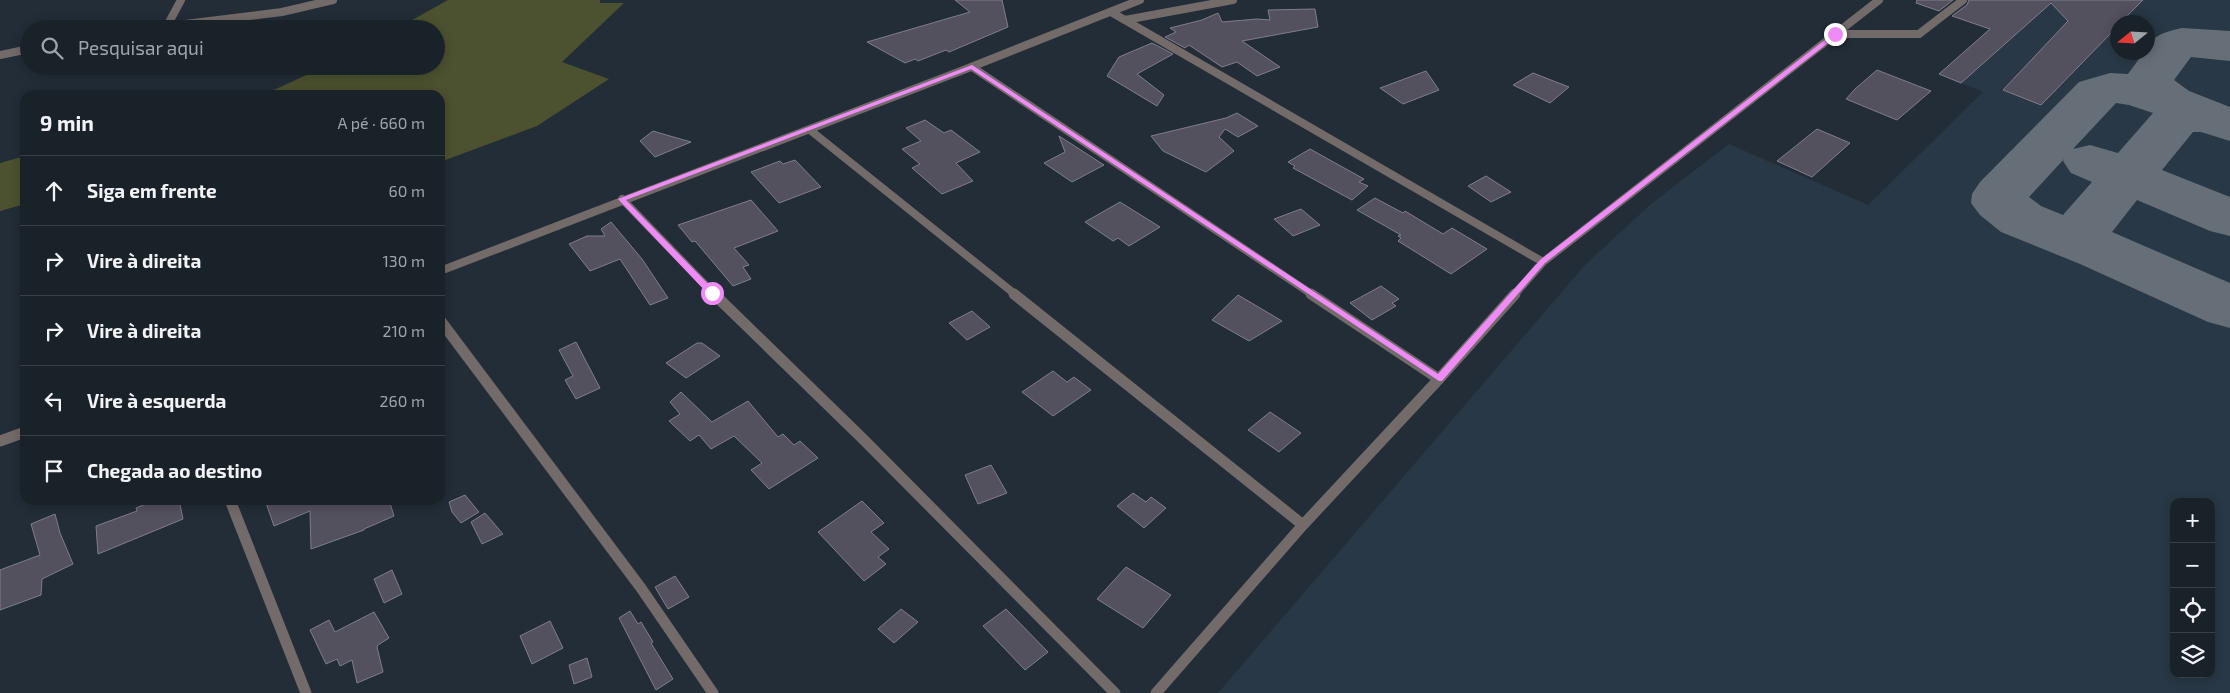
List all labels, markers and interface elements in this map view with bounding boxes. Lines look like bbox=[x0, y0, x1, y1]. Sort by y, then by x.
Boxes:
north arrow bbox=[2110, 15, 2155, 60]
search box bbox=[20, 20, 445, 75]
route end bbox=[1824, 23, 1847, 46]
icon: search bbox=[38, 34, 66, 62]
text: Pesquisar aqui bbox=[78, 36, 204, 59]
text: 9 min bbox=[40, 110, 94, 135]
text: A pé · 660 m bbox=[338, 113, 425, 132]
icon: ahead bbox=[40, 177, 68, 205]
text: Siga em frente bbox=[87, 179, 217, 202]
text: 60 m bbox=[389, 181, 425, 200]
icon: right bbox=[40, 247, 68, 275]
text: Vire à direita bbox=[87, 249, 201, 272]
text: 130 m bbox=[383, 251, 425, 270]
route start bbox=[701, 282, 724, 305]
icon: right bbox=[40, 317, 68, 345]
text: Vire à direita bbox=[87, 319, 201, 342]
text: 210 m bbox=[382, 321, 425, 340]
icon: left bbox=[40, 387, 68, 415]
text: Vire à esquerda bbox=[87, 389, 226, 412]
text: 260 m bbox=[380, 391, 425, 410]
icon: arrive bbox=[40, 457, 68, 485]
text: Chegada ao destino bbox=[87, 459, 262, 482]
map controls bbox=[2170, 498, 2215, 678]
button: + bbox=[2170, 498, 2215, 543]
button: − bbox=[2170, 543, 2215, 588]
button: locate bbox=[2170, 588, 2215, 633]
button: layers bbox=[2170, 633, 2215, 678]

